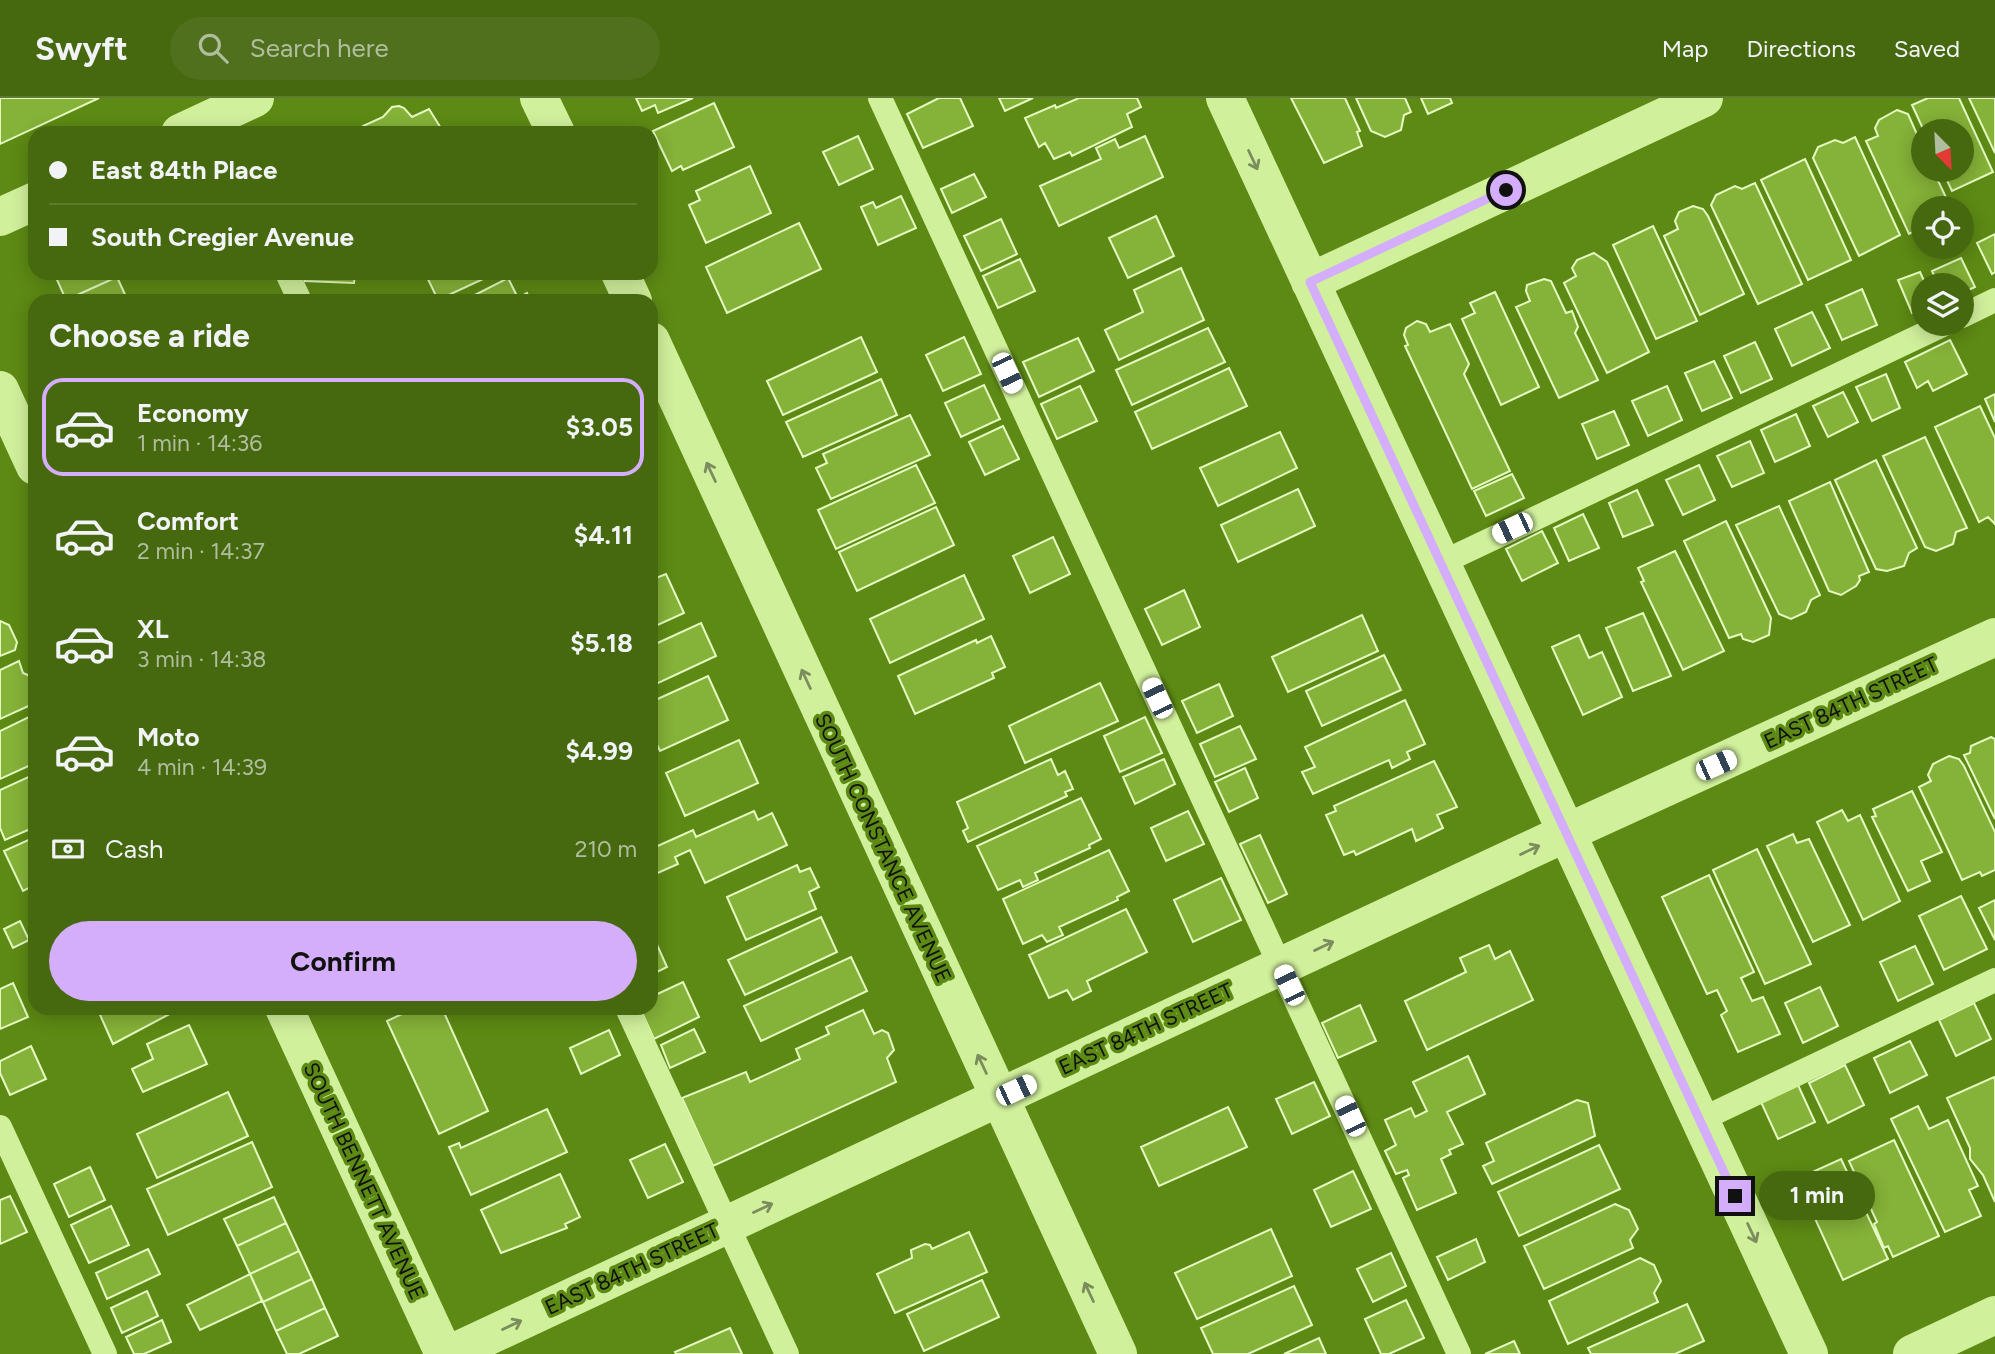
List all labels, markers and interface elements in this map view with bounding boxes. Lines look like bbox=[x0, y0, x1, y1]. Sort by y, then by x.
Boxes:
search box bbox=[170, 17, 660, 80]
text: Swyft bbox=[35, 29, 128, 68]
icon: search bbox=[194, 29, 232, 67]
text: Search here bbox=[250, 32, 389, 64]
text: Map bbox=[1662, 34, 1708, 63]
text: Directions bbox=[1746, 34, 1856, 63]
text: Saved bbox=[1894, 34, 1960, 63]
north arrow bbox=[1911, 119, 1974, 182]
map controls bbox=[1911, 119, 1974, 336]
one-way arrow bbox=[1247, 149, 1261, 170]
text: East 84th Place bbox=[91, 154, 277, 186]
route start bbox=[1490, 174, 1522, 206]
button: locate bbox=[1911, 196, 1974, 259]
text: South Cregier Avenue bbox=[91, 221, 354, 253]
button: layers bbox=[1911, 273, 1974, 336]
text: Choose a ride bbox=[49, 317, 250, 355]
car bbox=[989, 350, 1026, 396]
icon: car bbox=[53, 396, 116, 459]
text: Economy bbox=[137, 397, 249, 429]
text: $3.05 bbox=[566, 411, 633, 443]
text: 1 min · 14:36 bbox=[137, 429, 262, 457]
one-way arrow bbox=[704, 462, 717, 483]
icon: car bbox=[53, 504, 116, 567]
text: Comfort bbox=[137, 505, 239, 537]
car bbox=[1489, 510, 1536, 546]
text: $4.11 bbox=[574, 519, 633, 551]
text: 2 min · 14:37 bbox=[137, 537, 265, 565]
icon: car bbox=[53, 612, 116, 675]
text: XL bbox=[137, 613, 169, 645]
text: $5.18 bbox=[570, 627, 633, 659]
text: 3 min · 14:38 bbox=[137, 645, 266, 673]
street label: EAST 84TH STREET bbox=[1760, 651, 1942, 754]
one-way arrow bbox=[799, 669, 812, 690]
car bbox=[1139, 675, 1176, 721]
street label: SOUTH CONSTANCE AVENUE bbox=[810, 709, 957, 986]
icon: car bbox=[53, 720, 116, 783]
text: Moto bbox=[137, 721, 200, 753]
text: $4.99 bbox=[566, 735, 633, 767]
car bbox=[1693, 747, 1740, 783]
text: 4 min · 14:39 bbox=[137, 753, 267, 781]
icon: cash bbox=[49, 830, 87, 868]
text: Cash bbox=[105, 833, 164, 865]
text: 210 m bbox=[575, 835, 637, 863]
one-way arrow bbox=[1519, 843, 1540, 856]
button: Confirm bbox=[49, 921, 637, 1001]
one-way arrow bbox=[1313, 939, 1334, 953]
car bbox=[1271, 962, 1308, 1008]
street label: EAST 84TH STREET bbox=[1055, 977, 1237, 1080]
one-way arrow bbox=[975, 1054, 988, 1075]
street label: SOUTH BENNETT AVENUE bbox=[298, 1058, 430, 1303]
car bbox=[993, 1072, 1040, 1108]
car bbox=[1332, 1093, 1369, 1139]
callout: 1 min bbox=[1760, 1172, 1875, 1220]
route end bbox=[1719, 1180, 1751, 1212]
text: 1 min bbox=[1790, 1181, 1844, 1209]
one-way arrow bbox=[752, 1201, 773, 1215]
street label: EAST 84TH STREET bbox=[541, 1217, 723, 1320]
one-way arrow bbox=[1746, 1221, 1759, 1243]
one-way arrow bbox=[1082, 1282, 1095, 1303]
one-way arrow bbox=[501, 1318, 522, 1331]

